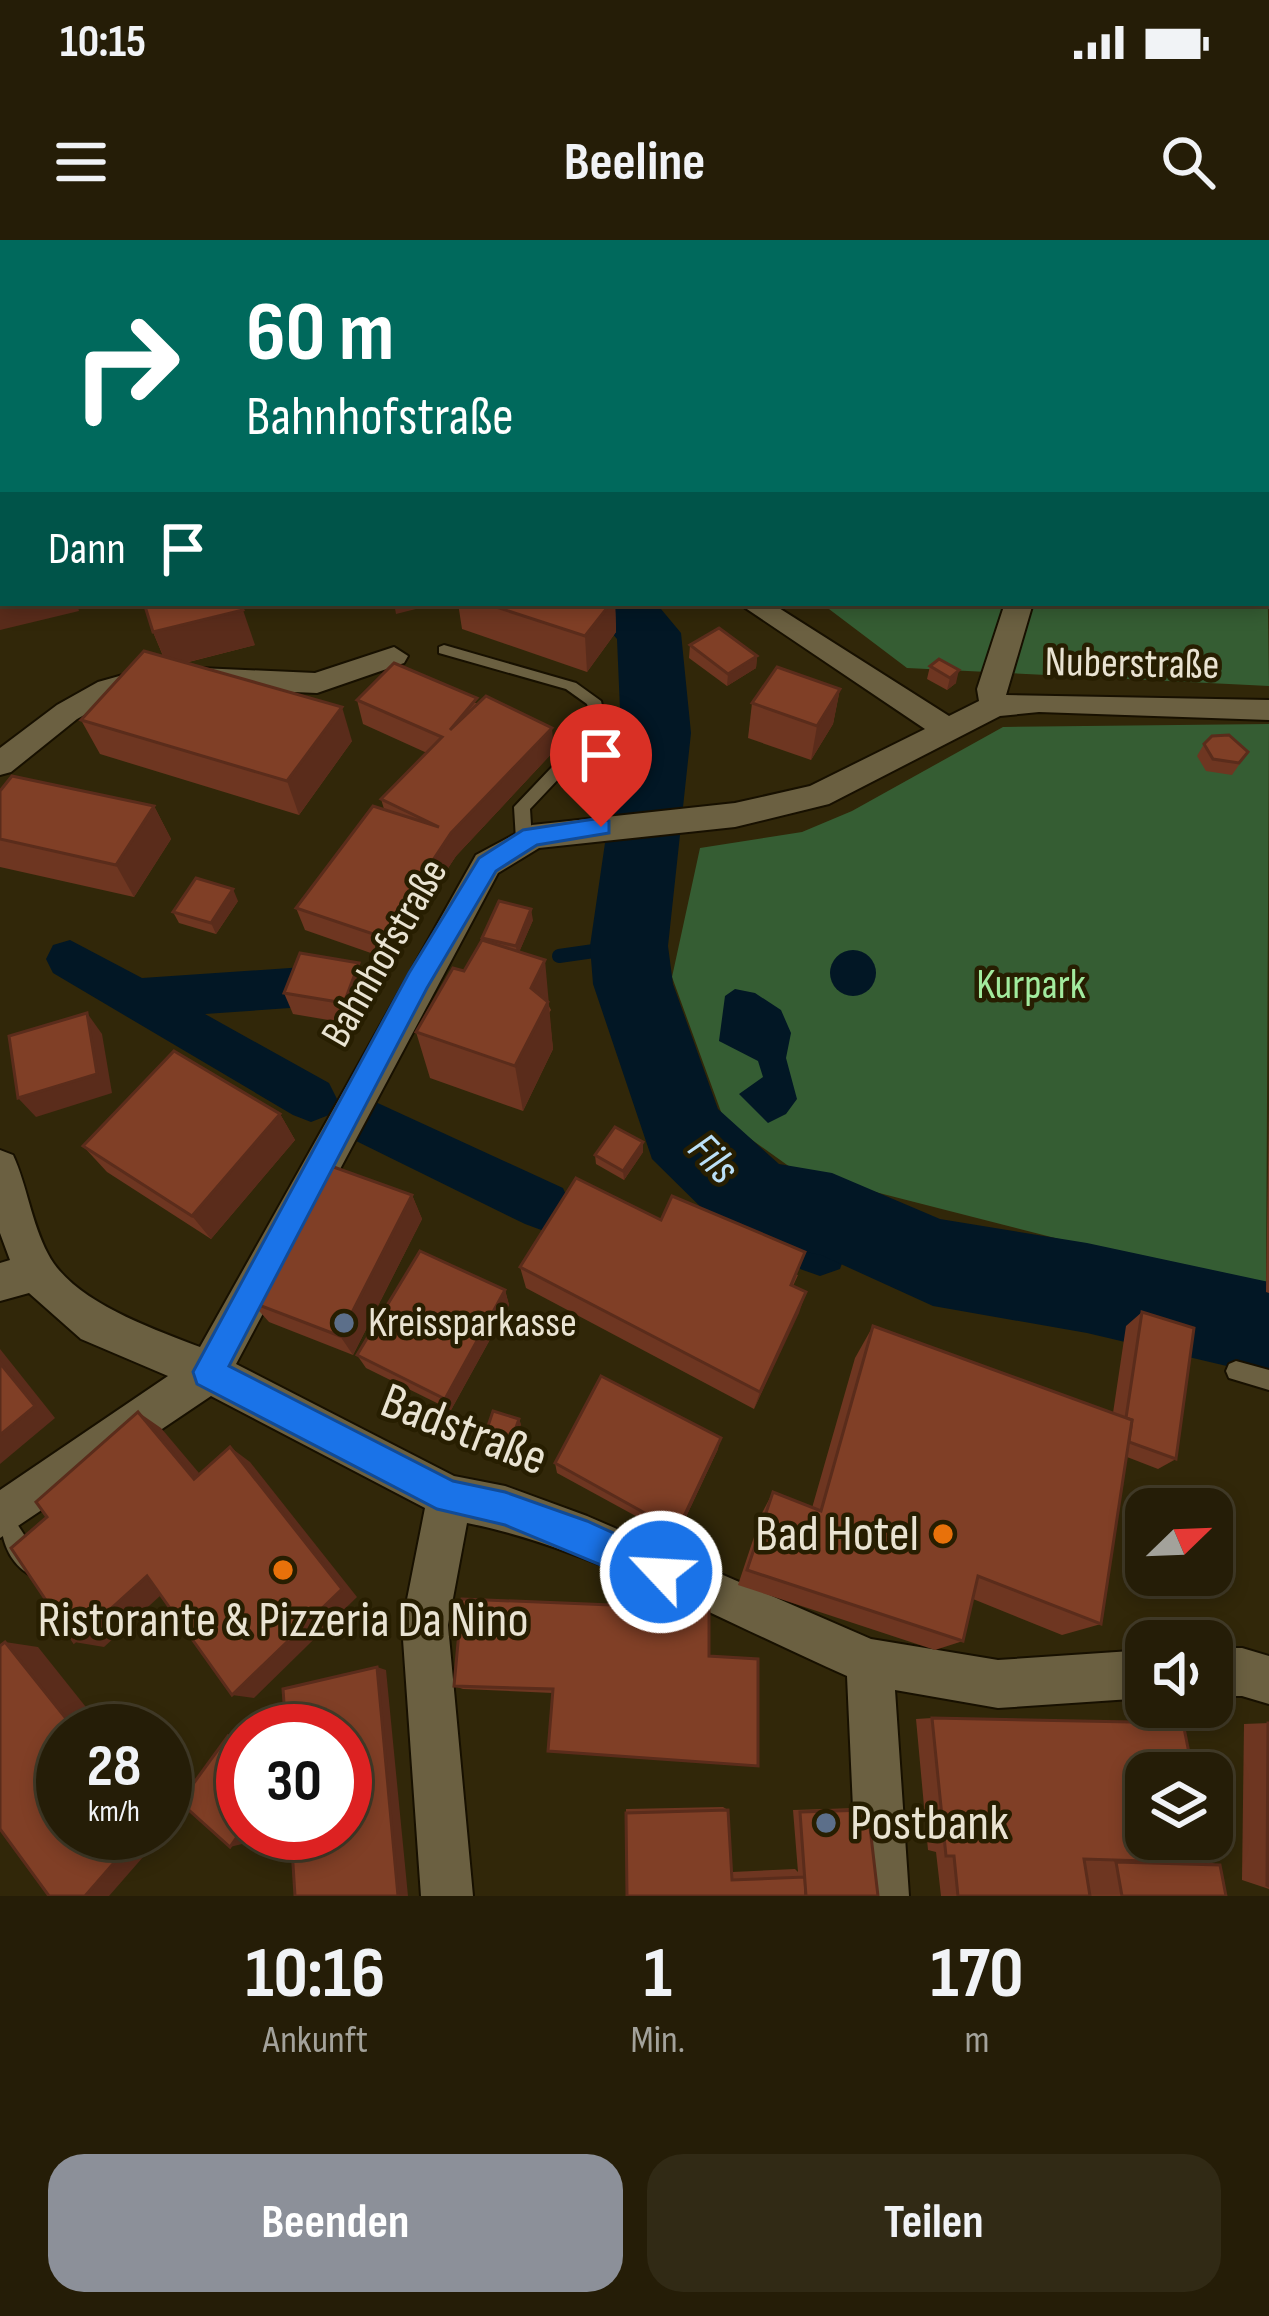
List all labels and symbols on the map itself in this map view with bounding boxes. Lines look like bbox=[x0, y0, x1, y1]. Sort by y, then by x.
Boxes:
street label: Nuberstraße bbox=[1044, 637, 1220, 691]
pin bbox=[550, 704, 652, 827]
street label: Bahnhofstraße bbox=[311, 850, 459, 1056]
park label: Kurpark bbox=[976, 960, 1086, 1011]
water label: Fils bbox=[676, 1122, 750, 1196]
place label: Kreissparkasse bbox=[368, 1298, 577, 1349]
marker: Kreissparkasse bbox=[331, 1310, 357, 1336]
street label: Badstraße bbox=[372, 1371, 556, 1489]
north arrow bbox=[1125, 1488, 1233, 1596]
place label: Bad Hotel bbox=[755, 1504, 919, 1565]
position arrow bbox=[598, 1509, 724, 1635]
marker: Bad Hotel bbox=[930, 1521, 956, 1547]
marker: Ristorante & Pizzeria Da Nino bbox=[270, 1557, 296, 1583]
place label: Ristorante & Pizzeria Da Nino bbox=[37, 1590, 529, 1651]
speed limit sign: 30 bbox=[216, 1704, 372, 1860]
place label: Postbank bbox=[850, 1793, 1009, 1854]
marker: Postbank bbox=[813, 1810, 839, 1836]

